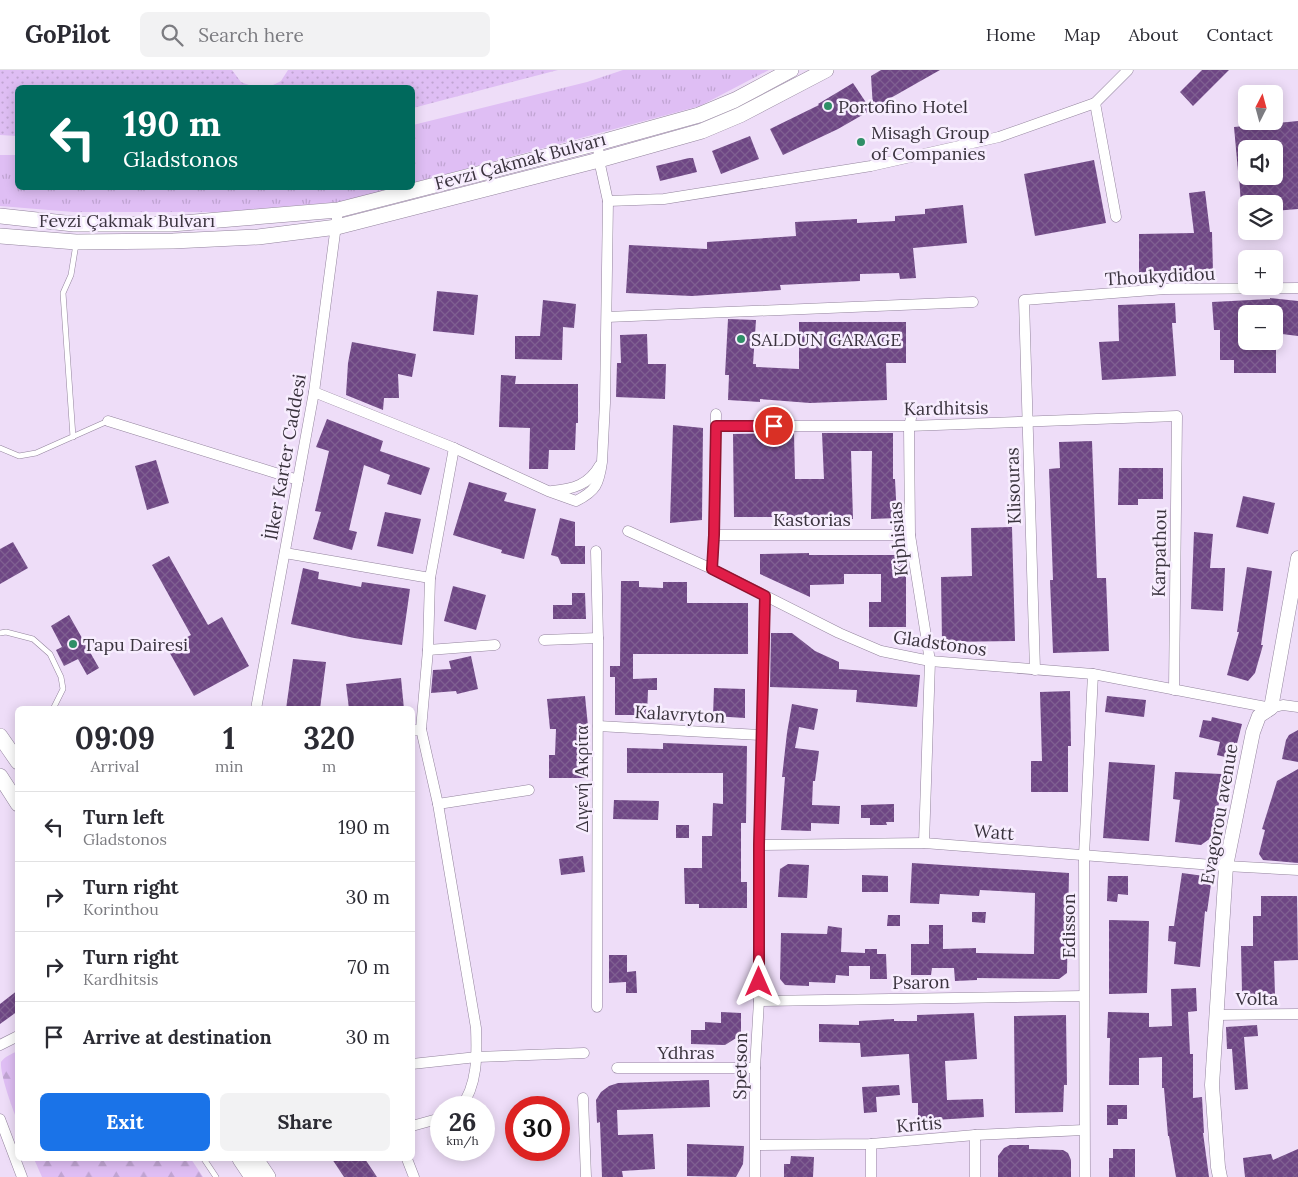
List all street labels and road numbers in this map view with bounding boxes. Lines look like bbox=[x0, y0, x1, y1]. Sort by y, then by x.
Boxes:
street label: Fevzi Çakmak Bulvarı bbox=[432, 127, 608, 195]
street label: Fevzi Çakmak Bulvarı bbox=[39, 209, 215, 232]
street label: Thoukydidou bbox=[1104, 262, 1216, 290]
street label: İlker Karter Caddesi bbox=[259, 372, 311, 542]
street label: Kardhitsis bbox=[903, 396, 989, 420]
street label: Klisouras bbox=[1000, 447, 1026, 525]
street label: Kiphisias bbox=[883, 501, 913, 577]
street label: Kastorias bbox=[773, 508, 851, 531]
street label: Karpathou bbox=[1147, 508, 1171, 597]
street label: Gladstonos bbox=[892, 625, 988, 661]
street label: Kalavryton bbox=[634, 700, 726, 728]
street label: Διγενή Ακρίτα bbox=[570, 725, 593, 833]
street label: Evagorou avenue bbox=[1195, 742, 1243, 886]
street label: Watt bbox=[973, 819, 1015, 845]
street label: Edisson bbox=[1057, 893, 1080, 959]
street label: Psaron bbox=[892, 970, 950, 994]
street label: Volta bbox=[1235, 987, 1278, 1010]
street label: Spetson bbox=[728, 1032, 752, 1100]
street label: Ydhras bbox=[657, 1041, 715, 1064]
street label: Kritis bbox=[895, 1111, 943, 1137]

